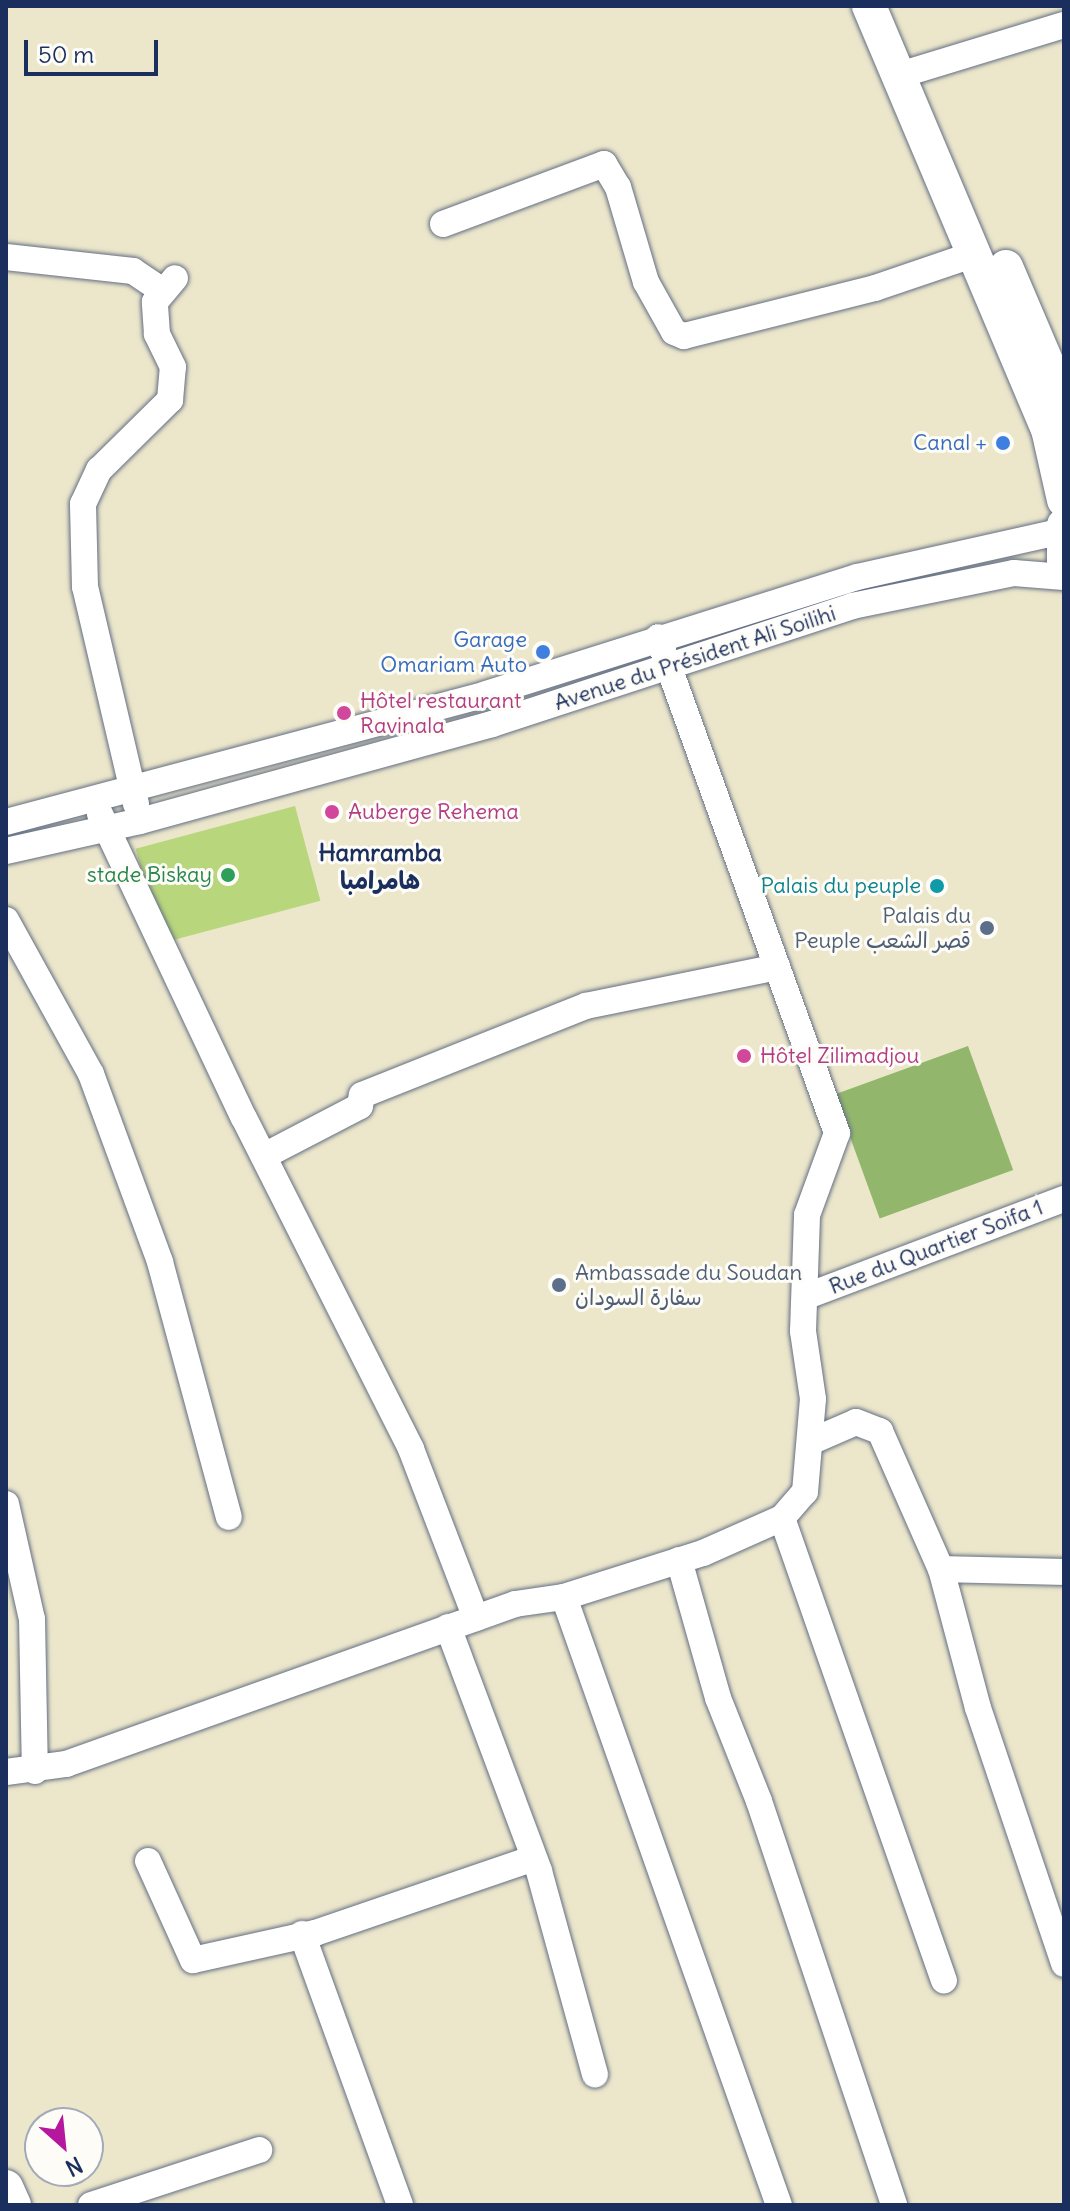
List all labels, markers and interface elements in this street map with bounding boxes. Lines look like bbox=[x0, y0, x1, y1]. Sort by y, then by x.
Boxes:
scale bar bbox=[28, 24, 162, 74]
text: 50 m bbox=[38, 39, 94, 69]
place label: Canal + bbox=[913, 430, 987, 456]
marker: Canal + bbox=[994, 434, 1012, 452]
street label: Avenue du Président Ali Soilihi bbox=[551, 600, 839, 716]
place label: Garage Omariam Auto bbox=[380, 626, 527, 678]
marker: Garage Omariam Auto bbox=[534, 643, 552, 661]
place label: Hôtel restaurant Ravinala bbox=[360, 687, 521, 738]
marker: Hôtel restaurant Ravinala bbox=[335, 704, 353, 722]
place label: Auberge Rehema bbox=[348, 799, 519, 825]
marker: Auberge Rehema bbox=[323, 803, 341, 821]
district label: Hamramba هامرامبا bbox=[318, 839, 442, 895]
place label: stade Biskay bbox=[87, 862, 212, 888]
marker: stade Biskay bbox=[219, 866, 237, 884]
place label: Palais du peuple bbox=[760, 873, 921, 899]
marker: Palais du peuple bbox=[928, 877, 946, 895]
place label: Palais du Peuple قصر الشعب bbox=[794, 902, 971, 954]
marker: Palais du Peuple قصر الشعب bbox=[978, 919, 996, 937]
place label: Hôtel Zilimadjou bbox=[760, 1043, 919, 1069]
marker: Hôtel Zilimadjou bbox=[735, 1047, 753, 1065]
street label: Rue du Quartier Soifa 1 bbox=[825, 1194, 1047, 1300]
place label: Ambassade du Soudan سفارة السودان bbox=[575, 1259, 802, 1310]
marker: Ambassade du Soudan سفارة السودان bbox=[550, 1276, 568, 1294]
north arrow bbox=[24, 2107, 104, 2187]
text: N bbox=[61, 2151, 87, 2183]

